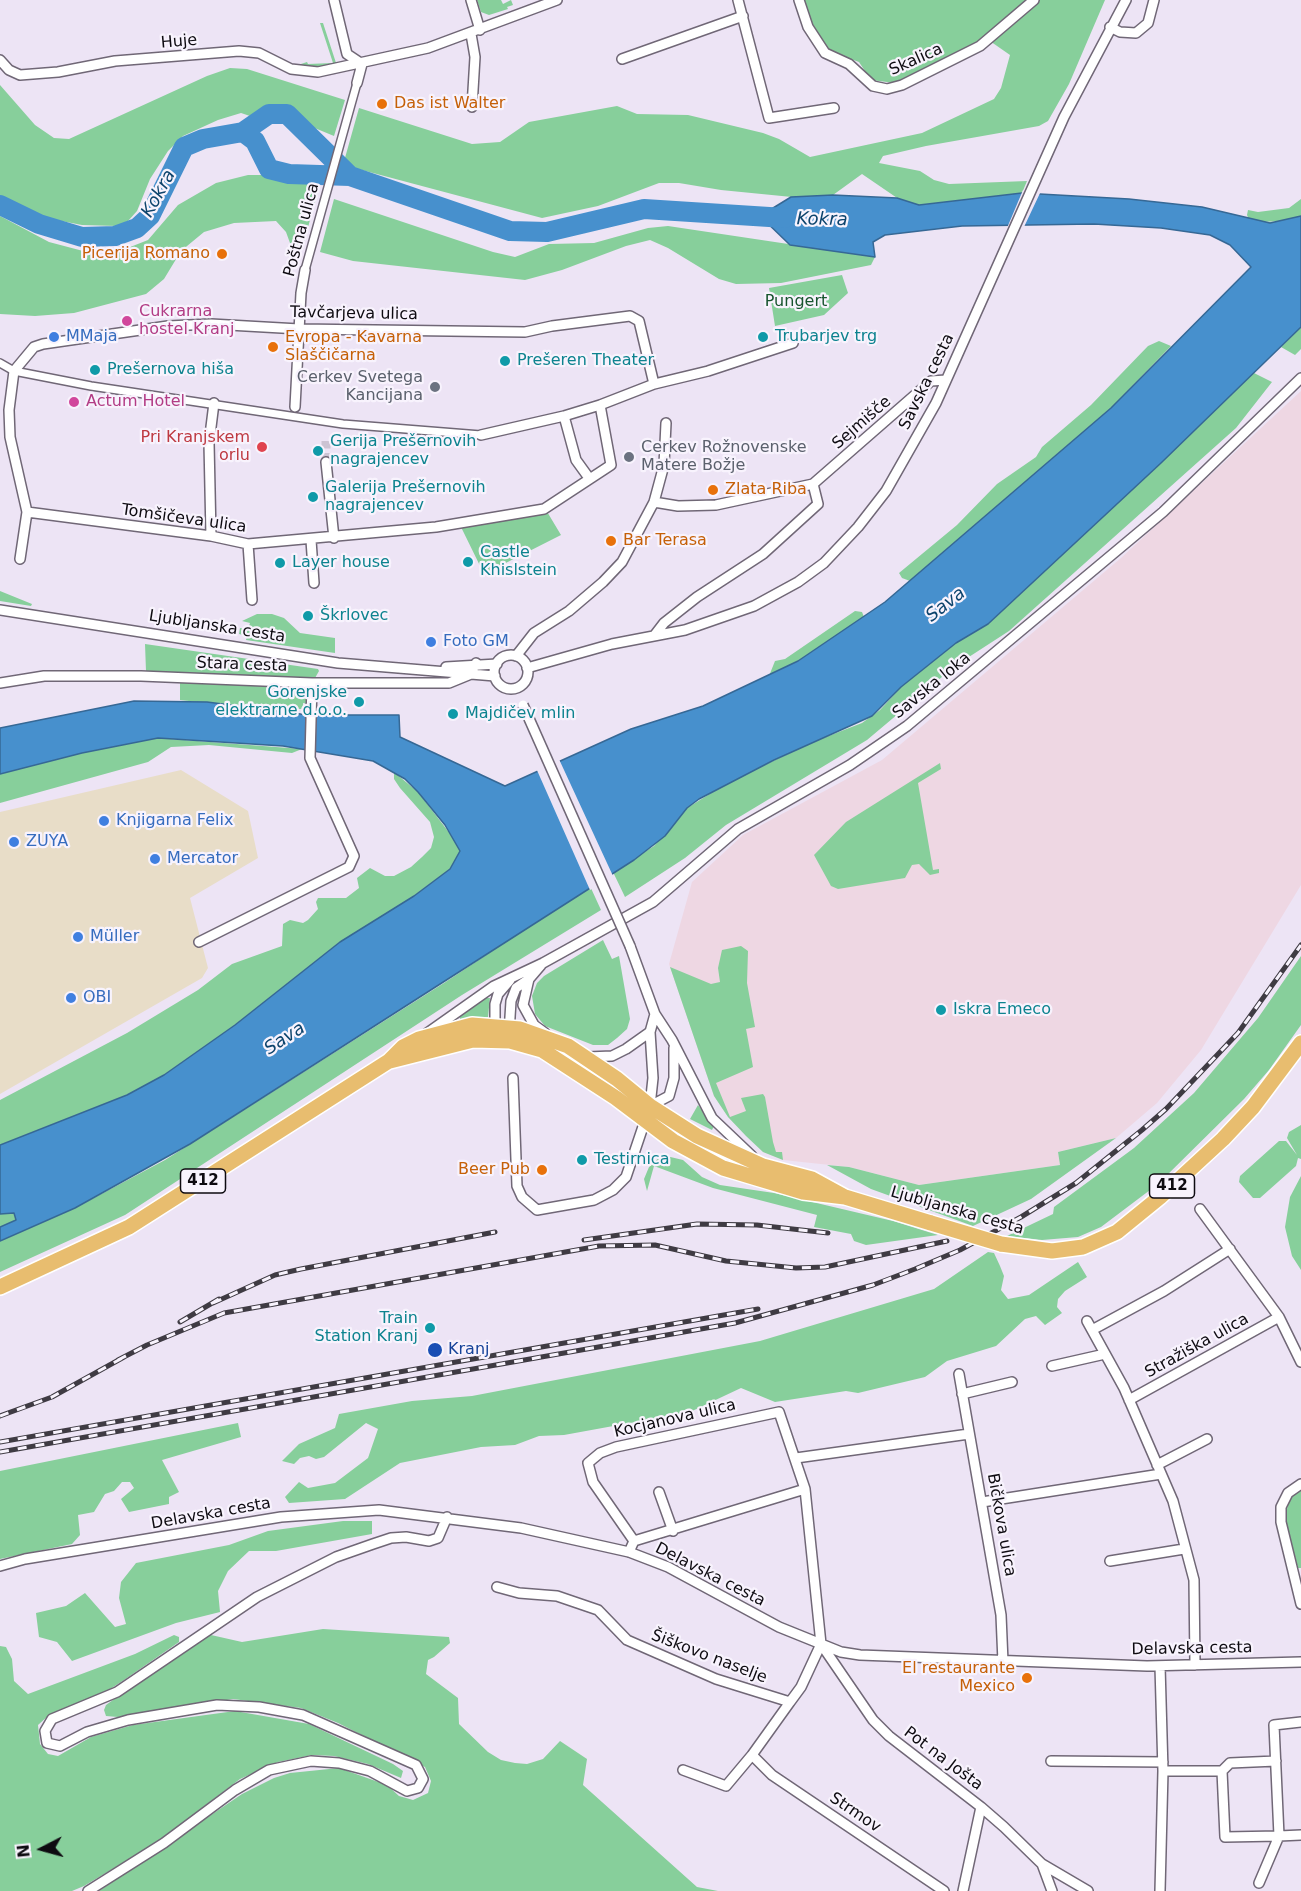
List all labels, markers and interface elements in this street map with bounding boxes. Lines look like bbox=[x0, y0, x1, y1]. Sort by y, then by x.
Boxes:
street label: Huje bbox=[160, 31, 198, 53]
street label: Skalica bbox=[886, 40, 946, 80]
place label: Das ist Walter bbox=[394, 94, 505, 114]
marker: Das ist Walter bbox=[375, 97, 389, 111]
water label: Kokra bbox=[137, 166, 181, 222]
street label: Poštna ulica bbox=[280, 181, 324, 279]
water label: Kokra bbox=[796, 209, 848, 231]
place label: Picerija Romano bbox=[82, 244, 210, 264]
marker: Picerija Romano bbox=[215, 247, 229, 261]
park label: Pungert bbox=[765, 292, 827, 312]
place label: Cukrarna hostel Kranj bbox=[139, 302, 234, 340]
street label: Tavčarjeva ulica bbox=[290, 303, 418, 325]
marker: Cukrarna hostel Kranj bbox=[120, 314, 134, 328]
place label: MMaja bbox=[66, 327, 118, 347]
place label: Trubarjev trg bbox=[775, 327, 877, 347]
place label: Evropa - Kavarna Slaščičarna bbox=[285, 328, 422, 366]
marker: MMaja bbox=[47, 330, 61, 344]
marker: Trubarjev trg bbox=[756, 330, 770, 344]
street label: Savska cesta bbox=[895, 331, 959, 433]
marker: Evropa - Kavarna Slaščičarna bbox=[266, 340, 280, 354]
place label: Prešeren Theater bbox=[517, 351, 654, 371]
marker: Prešeren Theater bbox=[498, 354, 512, 368]
place label: Prešernova hiša bbox=[107, 360, 234, 380]
marker: Prešernova hiša bbox=[88, 363, 102, 377]
place label: Cerkev Svetega Kancijana bbox=[297, 368, 423, 406]
marker: Cerkev Svetega Kancijana bbox=[428, 380, 442, 394]
place label: Actum Hotel bbox=[86, 392, 185, 412]
street label: Sejmišče bbox=[829, 392, 895, 454]
marker: Actum Hotel bbox=[67, 395, 81, 409]
place label: Pri Kranjskem orlu bbox=[141, 428, 250, 466]
place label: Gerija Prešernovih nagrajencev bbox=[330, 432, 476, 470]
place label: Cerkev Rožnovenske Matere Božje bbox=[641, 438, 807, 476]
marker: Pri Kranjskem orlu bbox=[255, 440, 269, 454]
marker: Gerija Prešernovih nagrajencev bbox=[311, 444, 325, 458]
marker: Cerkev Rožnovenske Matere Božje bbox=[622, 450, 636, 464]
place label: Galerija Prešernovih nagrajencev bbox=[325, 478, 486, 516]
place label: Zlata Riba bbox=[725, 480, 807, 500]
marker: Zlata Riba bbox=[706, 483, 720, 497]
marker: Galerija Prešernovih nagrajencev bbox=[306, 490, 320, 504]
street label: Tomšičeva ulica bbox=[120, 501, 248, 537]
place label: Bar Terasa bbox=[623, 531, 707, 551]
marker: Bar Terasa bbox=[604, 534, 618, 548]
place label: Castle Khislstein bbox=[480, 543, 557, 581]
place label: Layer house bbox=[292, 553, 390, 573]
marker: Castle Khislstein bbox=[461, 555, 475, 569]
marker: Layer house bbox=[273, 556, 287, 570]
water label: Sava bbox=[922, 583, 970, 627]
place label: Škrlovec bbox=[320, 606, 388, 626]
street label: Ljubljanska cesta bbox=[147, 607, 287, 647]
marker: Škrlovec bbox=[301, 609, 315, 623]
place label: Foto GM bbox=[443, 632, 509, 652]
marker: Foto GM bbox=[424, 635, 438, 649]
street label: Savska loka bbox=[889, 649, 975, 723]
street label: Stara cesta bbox=[196, 654, 288, 676]
place label: Gorenjske elektrarne d.o.o. bbox=[215, 683, 347, 721]
marker: Gorenjske elektrarne d.o.o. bbox=[352, 695, 366, 709]
place label: Majdičev mlin bbox=[465, 704, 575, 724]
marker: Majdičev mlin bbox=[446, 707, 460, 721]
place label: Knjigarna Felix bbox=[116, 811, 233, 831]
marker: Knjigarna Felix bbox=[97, 814, 111, 828]
place label: ZUYA bbox=[26, 832, 68, 852]
marker: ZUYA bbox=[7, 835, 21, 849]
place label: Mercator bbox=[167, 849, 238, 869]
marker: Mercator bbox=[148, 852, 162, 866]
place label: Müller bbox=[90, 927, 139, 947]
marker: Müller bbox=[71, 930, 85, 944]
place label: OBI bbox=[83, 988, 111, 1008]
marker: OBI bbox=[64, 991, 78, 1005]
place label: Iskra Emeco bbox=[953, 1000, 1051, 1020]
marker: Iskra Emeco bbox=[934, 1003, 948, 1017]
water label: Sava bbox=[261, 1018, 309, 1060]
place label: Testirnica bbox=[594, 1150, 669, 1170]
marker: Testirnica bbox=[575, 1153, 589, 1167]
place label: Beer Pub bbox=[458, 1160, 530, 1180]
marker: Beer Pub bbox=[535, 1163, 549, 1177]
road number: 412 bbox=[180, 1169, 226, 1193]
road number: 412 bbox=[1150, 1174, 1194, 1198]
street label: Ljubljanska cesta bbox=[888, 1183, 1026, 1239]
place label: Train Station Kranj bbox=[315, 1309, 418, 1347]
street label: Stražiška ulica bbox=[1142, 1310, 1252, 1382]
marker: Train Station Kranj bbox=[423, 1321, 437, 1335]
place label: Kranj bbox=[448, 1340, 489, 1360]
marker: Kranj bbox=[426, 1341, 444, 1359]
street label: Kocjanova ulica bbox=[612, 1396, 738, 1442]
street label: Bičkova ulica bbox=[982, 1472, 1020, 1578]
street label: Delavska cesta bbox=[150, 1494, 272, 1534]
street label: Delavska cesta bbox=[652, 1539, 768, 1611]
street label: Šiškovo naselje bbox=[648, 1626, 770, 1688]
street label: Delavska cesta bbox=[1131, 1638, 1253, 1660]
place label: El restaurante Mexico bbox=[902, 1659, 1015, 1697]
marker: El restaurante Mexico bbox=[1020, 1671, 1034, 1685]
street label: Pot na Jošta bbox=[900, 1723, 986, 1795]
street label: Strmov bbox=[826, 1789, 884, 1837]
north arrow bbox=[12, 1819, 72, 1879]
text: N bbox=[13, 1843, 34, 1859]

